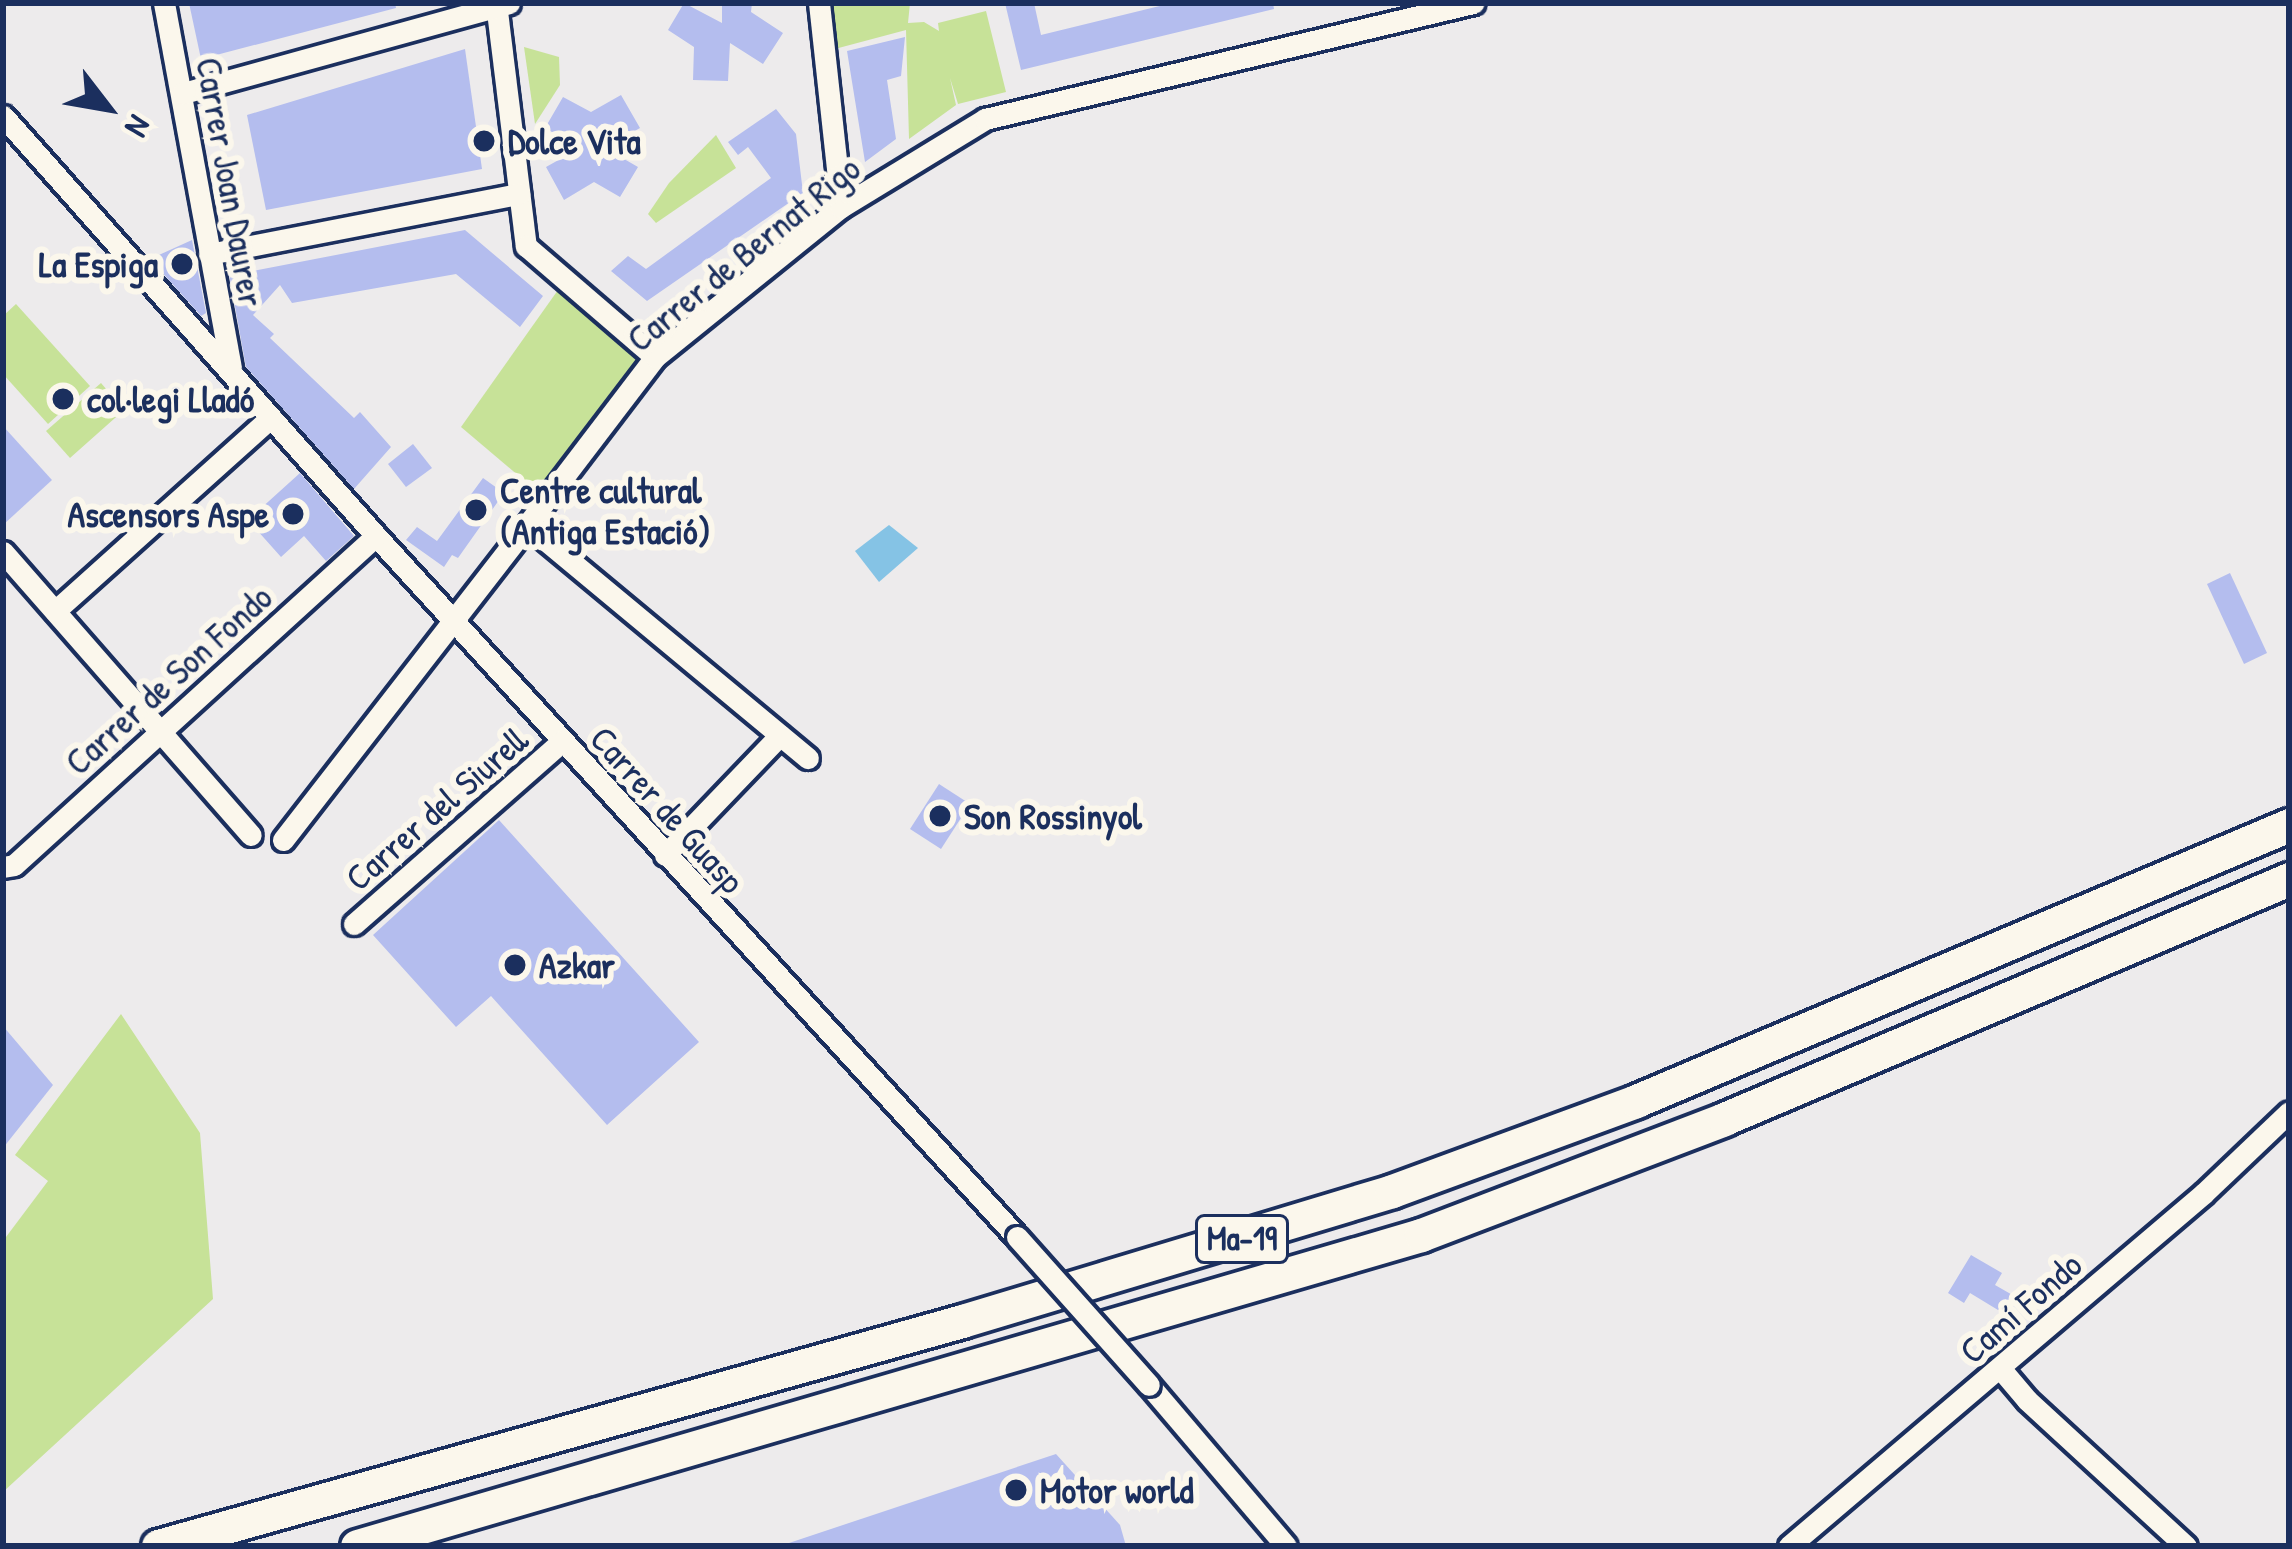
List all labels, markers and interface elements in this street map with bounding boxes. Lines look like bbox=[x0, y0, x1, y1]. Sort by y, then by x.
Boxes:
north arrow bbox=[48, 48, 168, 168]
street label: Carrer Joan Daurer bbox=[188, 54, 274, 310]
text: N bbox=[115, 108, 162, 145]
place label: Dolce Vita bbox=[508, 119, 641, 163]
marker: Dolce Vita bbox=[471, 128, 497, 154]
street label: Carrer de Bernat Rigo bbox=[618, 146, 868, 360]
place label: La Espiga bbox=[39, 242, 158, 286]
marker: La Espiga bbox=[169, 251, 195, 277]
place label: col·legi Lladó bbox=[87, 377, 254, 421]
marker: col·legi Lladó bbox=[50, 386, 76, 412]
place label: Centre cultural (Antiga Estació) bbox=[500, 467, 711, 552]
place label: Ascensors Aspe bbox=[67, 492, 269, 536]
marker: Centre cultural (Antiga Estació) bbox=[463, 497, 489, 523]
marker: Ascensors Aspe bbox=[280, 501, 306, 527]
street label: Carrer de Son Fondo bbox=[56, 575, 280, 783]
street label: Carrer del Siurell bbox=[336, 717, 536, 899]
street label: Carrer de Guasp bbox=[582, 717, 754, 901]
place label: Son Rossinyol bbox=[964, 794, 1142, 838]
marker: Son Rossinyol bbox=[927, 803, 953, 829]
place label: Azkar bbox=[539, 943, 615, 987]
marker: Azkar bbox=[502, 952, 528, 978]
road number: Ma-19 bbox=[1194, 1212, 1290, 1266]
street label: Camí Fondo bbox=[1950, 1242, 2090, 1372]
place label: Motor world bbox=[1040, 1468, 1194, 1512]
marker: Motor world bbox=[1003, 1477, 1029, 1503]

